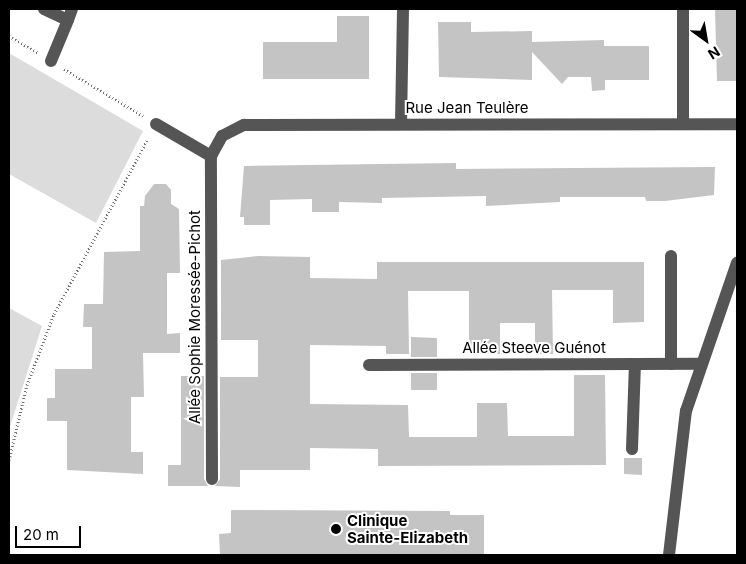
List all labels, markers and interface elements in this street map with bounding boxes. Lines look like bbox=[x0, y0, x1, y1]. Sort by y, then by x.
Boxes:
north arrow bbox=[681, 15, 731, 65]
text: N bbox=[705, 43, 723, 63]
street label: Rue Jean Teulère bbox=[405, 99, 529, 117]
street label: Allée Sophie Moressée-Pichot bbox=[186, 210, 204, 424]
street label: Allée Steeve Guénot bbox=[462, 339, 606, 357]
place label: Clinique Sainte-Elizabeth bbox=[347, 511, 468, 546]
scale bar bbox=[18, 516, 84, 548]
marker: Clinique Sainte-Elizabeth bbox=[329, 522, 343, 536]
text: 20 m bbox=[23, 525, 59, 544]

